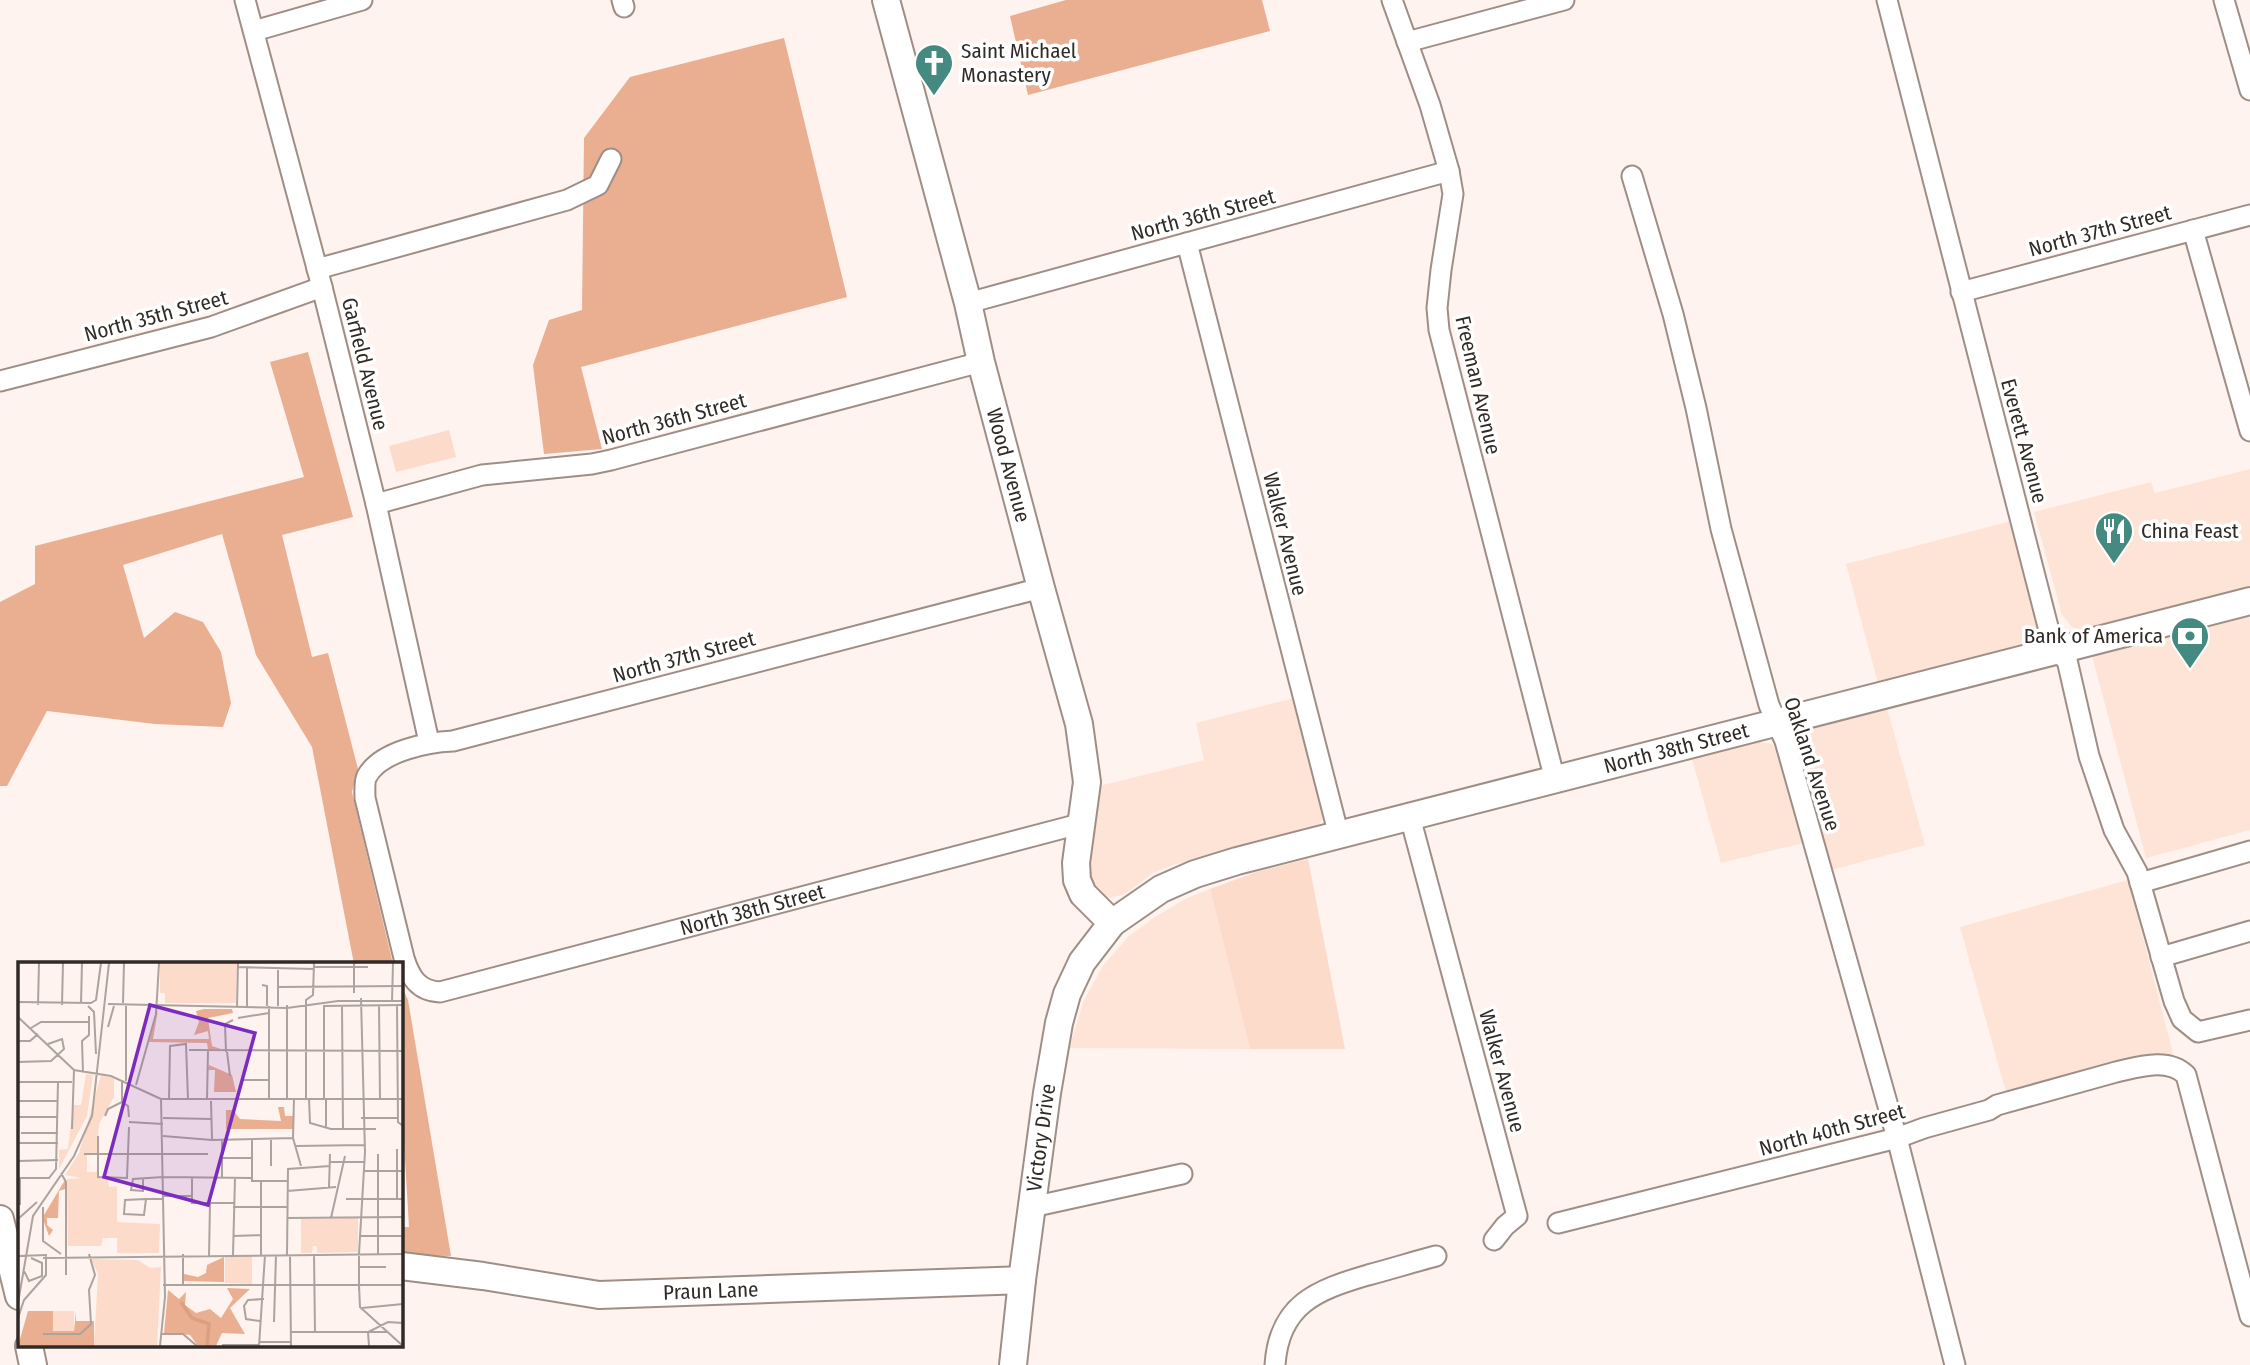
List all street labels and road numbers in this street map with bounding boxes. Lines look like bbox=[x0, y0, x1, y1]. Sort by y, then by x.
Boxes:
street label: North 36th Street bbox=[1128, 183, 1278, 247]
street label: North 37th Street bbox=[2026, 199, 2174, 262]
street label: North 35th Street bbox=[81, 284, 231, 348]
street label: Garfield Avenue bbox=[336, 295, 394, 433]
street label: Freeman Avenue bbox=[1449, 313, 1507, 457]
street label: Everett Avenue bbox=[1995, 376, 2053, 506]
street label: North 36th Street bbox=[599, 387, 749, 451]
street label: Wood Avenue bbox=[981, 405, 1036, 525]
street label: Walker Avenue bbox=[1257, 470, 1313, 598]
street label: North 37th Street bbox=[610, 625, 758, 688]
street label: Oakland Avenue bbox=[1778, 694, 1846, 834]
street label: North 38th Street bbox=[1601, 717, 1752, 779]
street label: North 38th Street bbox=[677, 878, 828, 941]
street label: Walker Avenue bbox=[1473, 1007, 1531, 1135]
street label: Victory Drive bbox=[1021, 1082, 1061, 1193]
street label: North 40th Street bbox=[1756, 1098, 1908, 1162]
street label: Praun Lane bbox=[663, 1276, 759, 1306]

